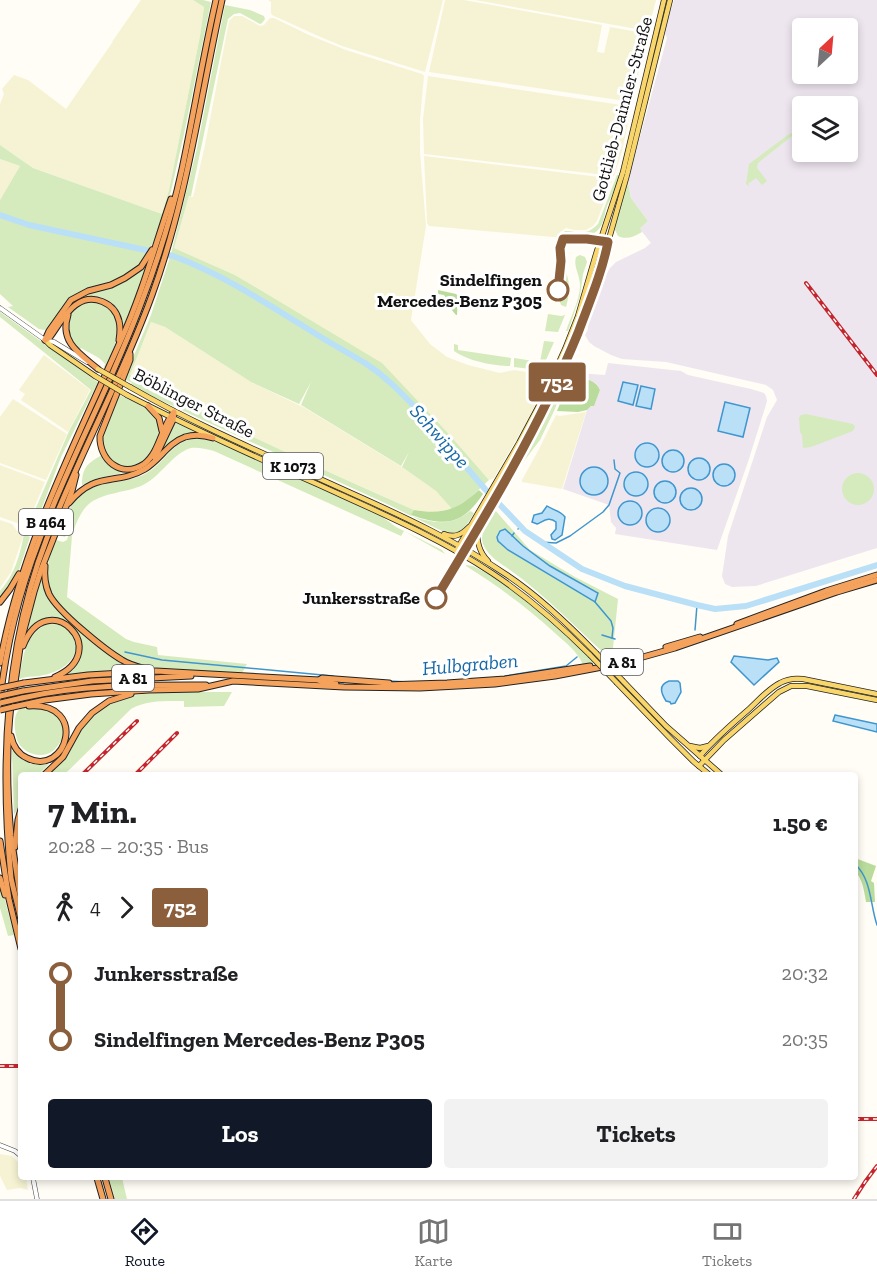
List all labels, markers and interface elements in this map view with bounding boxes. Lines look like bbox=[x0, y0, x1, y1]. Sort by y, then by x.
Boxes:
street label: Gottlieb-Daimler-Straße bbox=[587, 14, 657, 204]
north arrow bbox=[792, 18, 858, 84]
map controls bbox=[792, 18, 858, 162]
button: layers bbox=[792, 96, 858, 162]
place label: Sindelfingen Mercedes-Benz P305 bbox=[377, 269, 542, 312]
marker: Sindelfingen Mercedes-Benz P305 bbox=[547, 279, 569, 301]
line badge: 752 bbox=[522, 362, 592, 401]
street label: Böblinger Straße bbox=[130, 363, 258, 443]
text: 752 bbox=[541, 370, 573, 395]
water label: Schwippe bbox=[405, 399, 475, 473]
road number: K 1073 bbox=[263, 453, 323, 479]
road number: B 464 bbox=[19, 509, 73, 535]
place label: Junkersstraße bbox=[302, 587, 420, 609]
marker: Junkersstraße bbox=[425, 587, 447, 609]
water label: Hulbgraben bbox=[421, 648, 519, 680]
road number: A 81 bbox=[601, 649, 643, 675]
road number: A 81 bbox=[112, 665, 154, 691]
text: 7 Min. bbox=[48, 792, 137, 831]
text: 1.50 € bbox=[773, 810, 828, 837]
text: 20:28 – 20:35 · Bus bbox=[48, 834, 209, 858]
icon: walk bbox=[48, 891, 81, 924]
icon: forward bbox=[110, 891, 143, 924]
text: 4 bbox=[90, 895, 101, 919]
text: 752 bbox=[164, 895, 196, 920]
text: Junkersstraße bbox=[94, 960, 238, 987]
text: 20:32 bbox=[782, 961, 828, 985]
text: Sindelfingen Mercedes-Benz P305 bbox=[94, 1026, 425, 1053]
text: 20:35 bbox=[782, 1027, 828, 1051]
button: Los bbox=[48, 1099, 432, 1168]
button: Tickets bbox=[444, 1099, 828, 1168]
tab: Route bbox=[125, 1215, 165, 1270]
tab: Karte bbox=[414, 1215, 453, 1270]
tab: Tickets bbox=[702, 1215, 752, 1270]

